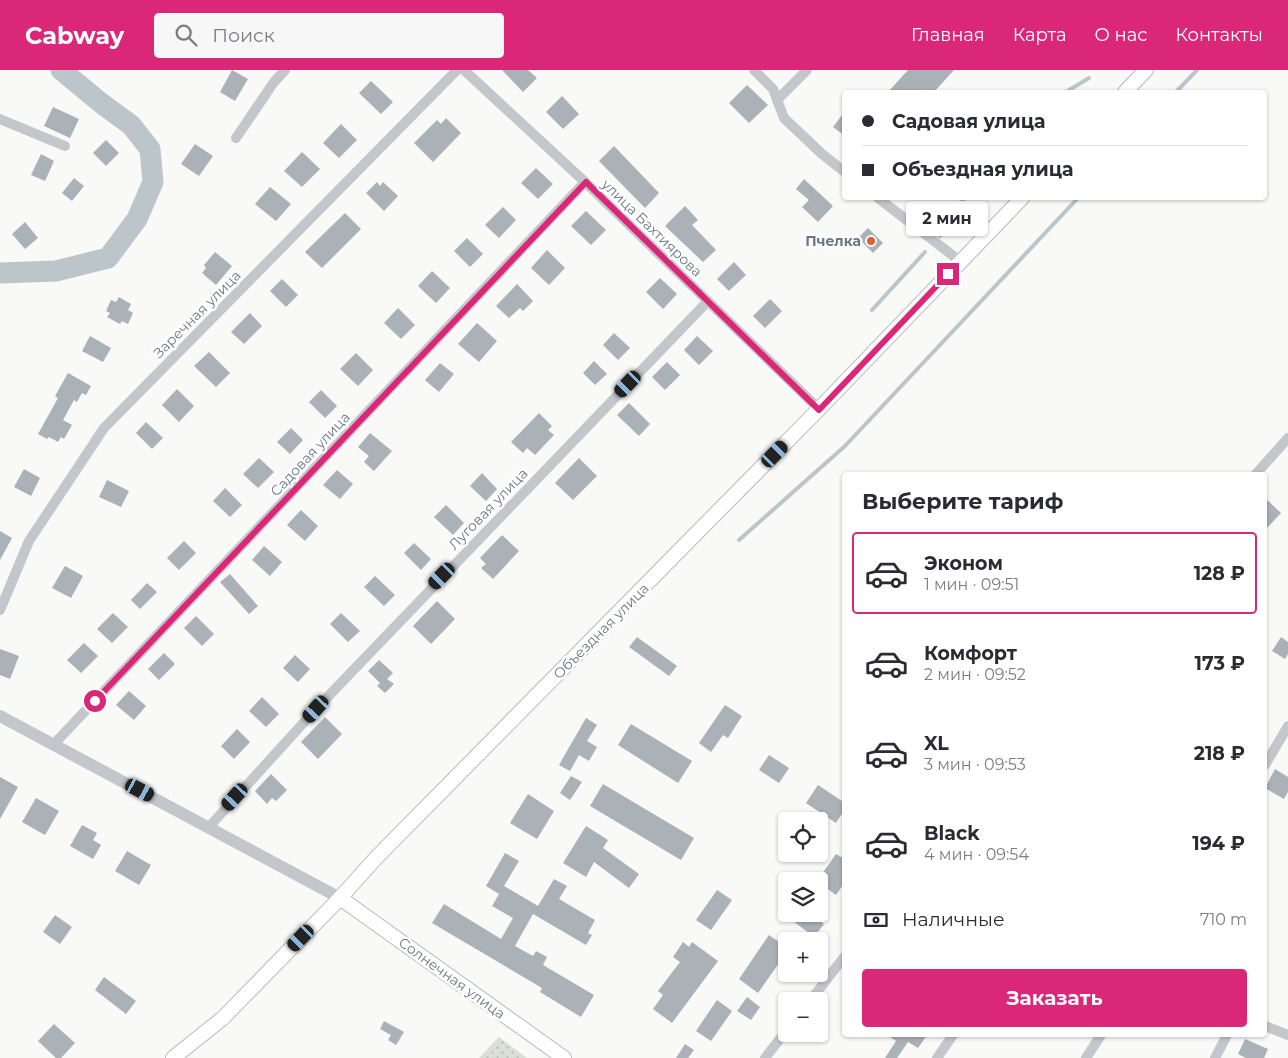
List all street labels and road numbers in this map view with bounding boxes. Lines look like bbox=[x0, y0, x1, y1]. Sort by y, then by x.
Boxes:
street label: улица Бахтиярова bbox=[597, 175, 706, 281]
street label: Заречная улица bbox=[149, 266, 245, 362]
street label: Садовая улица bbox=[266, 408, 354, 500]
street label: Луговая улица bbox=[445, 464, 531, 554]
street label: Объездная улица bbox=[549, 579, 653, 683]
street label: Солнечная улица bbox=[395, 933, 509, 1023]

